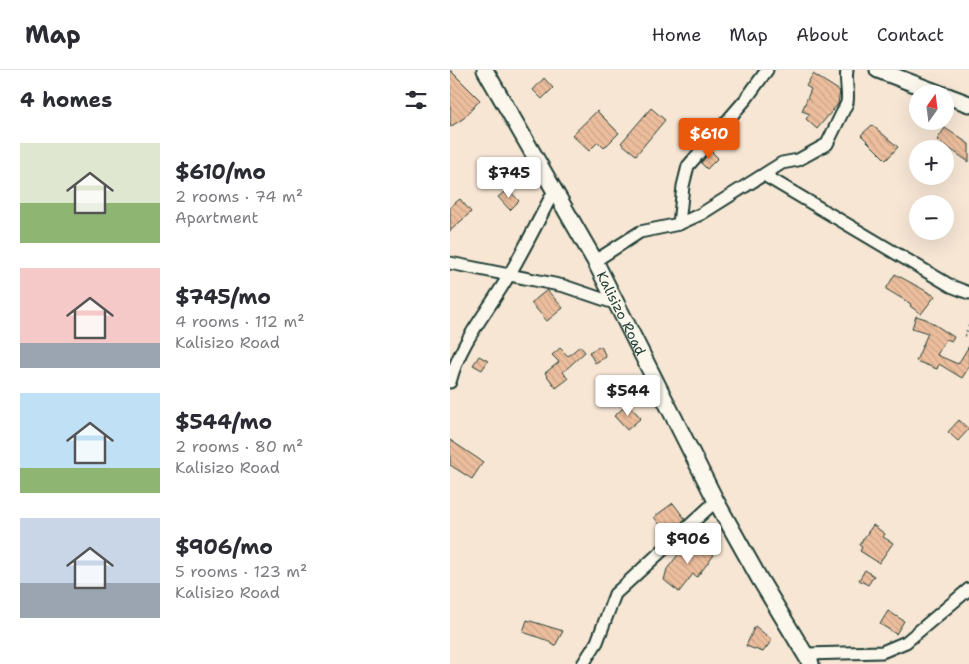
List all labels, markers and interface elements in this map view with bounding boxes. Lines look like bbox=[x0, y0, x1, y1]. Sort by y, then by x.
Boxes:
text: Map bbox=[25, 19, 81, 51]
text: Home bbox=[652, 23, 701, 47]
text: Map bbox=[729, 23, 768, 47]
text: About bbox=[796, 23, 849, 47]
text: Contact bbox=[877, 23, 944, 47]
north arrow bbox=[909, 85, 954, 130]
map controls bbox=[909, 85, 954, 240]
text: 4 homes bbox=[20, 86, 112, 114]
icon: filters bbox=[402, 86, 430, 114]
pin: $610 bbox=[679, 118, 739, 160]
text: $610 bbox=[690, 123, 728, 144]
button: + bbox=[909, 140, 954, 185]
pin: $745 bbox=[479, 156, 539, 199]
text: $610/mo bbox=[175, 158, 266, 186]
text: $745 bbox=[488, 162, 530, 183]
icon: home bbox=[60, 163, 120, 223]
text: 2 rooms · 74 m² bbox=[175, 186, 303, 207]
button: − bbox=[909, 195, 954, 240]
text: Apartment bbox=[175, 207, 258, 228]
street label: Kalisizo Road bbox=[593, 268, 650, 358]
text: $745/mo bbox=[175, 283, 271, 311]
icon: home bbox=[60, 288, 120, 348]
text: 4 rooms · 112 m² bbox=[175, 311, 305, 332]
text: Kalisizo Road bbox=[175, 332, 280, 353]
pin: $544 bbox=[598, 374, 658, 417]
text: $544 bbox=[606, 380, 650, 401]
text: $544/mo bbox=[175, 408, 272, 436]
icon: home bbox=[60, 413, 120, 473]
text: 2 rooms · 80 m² bbox=[175, 436, 303, 457]
text: Kalisizo Road bbox=[175, 457, 280, 478]
pin: $906 bbox=[658, 522, 718, 565]
text: $906 bbox=[666, 528, 710, 549]
text: $906/mo bbox=[175, 533, 273, 561]
icon: home bbox=[60, 538, 120, 598]
text: 5 rooms · 123 m² bbox=[175, 561, 307, 582]
text: Kalisizo Road bbox=[175, 582, 280, 603]

